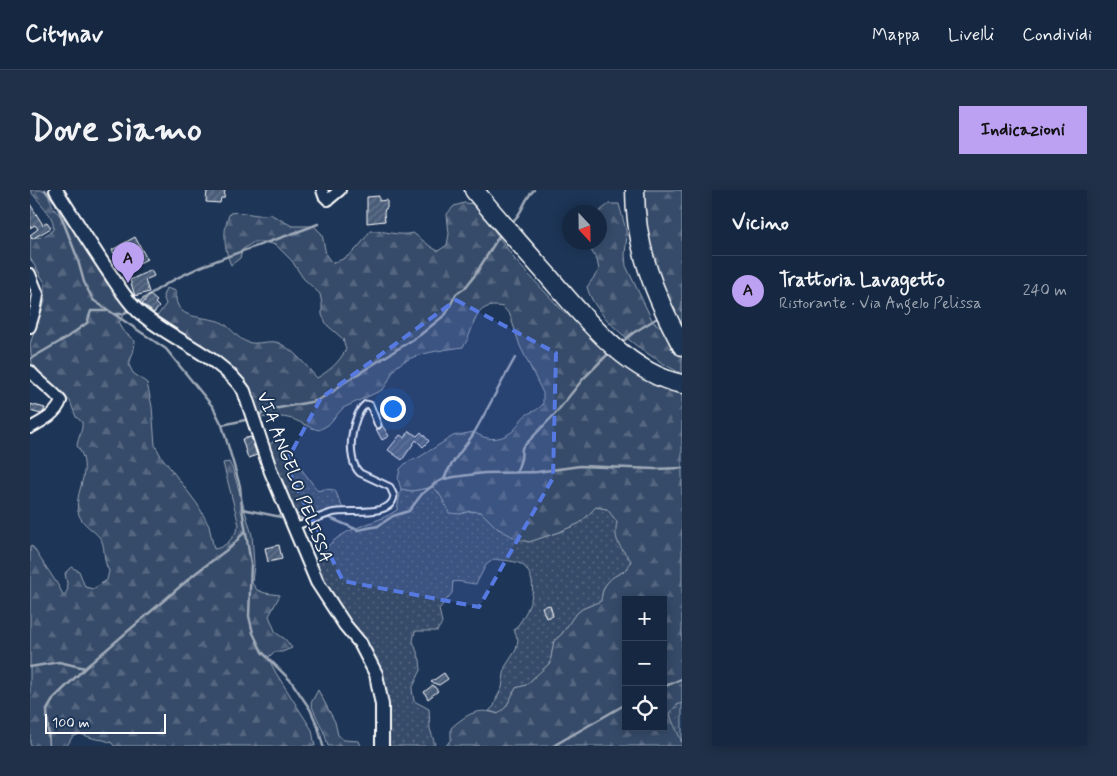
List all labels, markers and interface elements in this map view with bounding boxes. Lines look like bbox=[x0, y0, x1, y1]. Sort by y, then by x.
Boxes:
text: Citynav bbox=[25, 19, 103, 50]
text: Mappa bbox=[872, 23, 920, 47]
text: Livelli bbox=[948, 23, 994, 47]
text: Condividi bbox=[1022, 23, 1092, 47]
button: Indicazioni bbox=[959, 106, 1087, 154]
text: Dove siamo bbox=[30, 107, 202, 153]
north arrow bbox=[562, 205, 607, 250]
text: Vicino bbox=[732, 209, 789, 237]
pin: A bbox=[112, 242, 144, 283]
text: Trattoria Lavagetto bbox=[779, 268, 945, 293]
text: A bbox=[743, 280, 753, 301]
text: 240 m bbox=[1023, 280, 1067, 301]
text: Ristorante · Via Angelo Pelissa bbox=[779, 293, 981, 314]
street label: VIA ANGELO PELISSA bbox=[250, 388, 338, 566]
your location bbox=[380, 396, 406, 422]
map controls bbox=[622, 596, 667, 731]
button: + bbox=[622, 596, 667, 641]
button: − bbox=[622, 641, 667, 686]
button: locate bbox=[622, 686, 667, 731]
scale bar bbox=[45, 711, 166, 734]
text: 100 m bbox=[52, 714, 90, 732]

